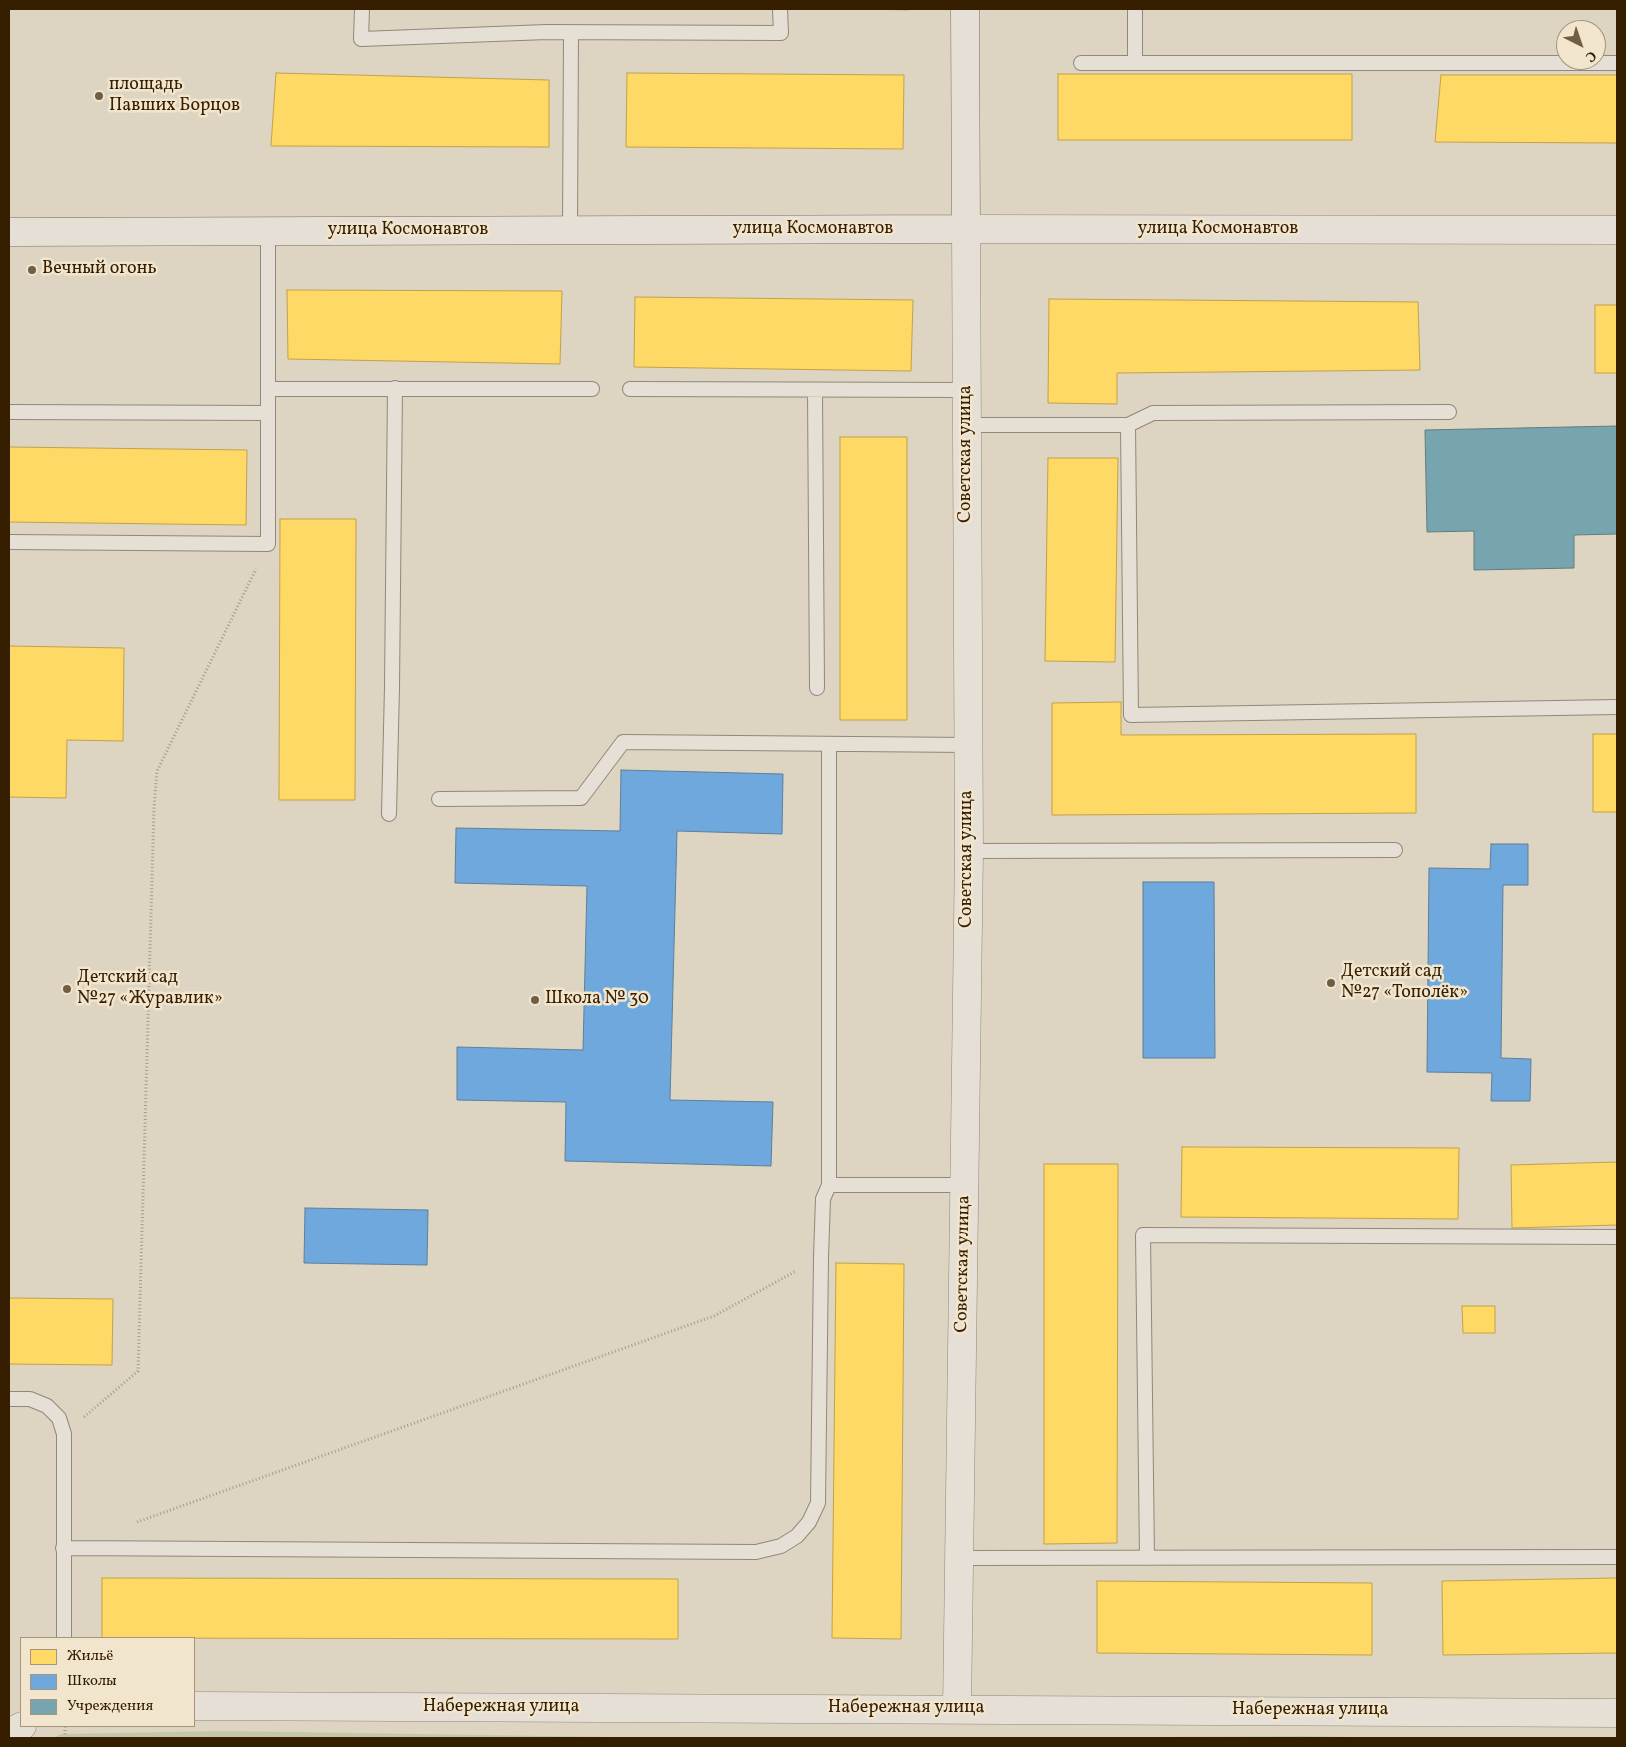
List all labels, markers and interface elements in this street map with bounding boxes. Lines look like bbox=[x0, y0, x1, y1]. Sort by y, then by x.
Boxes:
north arrow bbox=[1556, 20, 1606, 70]
text: С bbox=[1581, 46, 1600, 66]
place label: площадь Павших Борцов bbox=[109, 75, 240, 118]
marker: площадь Павших Борцов bbox=[93, 90, 105, 102]
street label: улица Космонавтов bbox=[733, 219, 893, 241]
street label: улица Космонавтов bbox=[1138, 219, 1298, 241]
street label: улица Космонавтов bbox=[328, 220, 488, 242]
place label: Вечный огонь bbox=[42, 259, 157, 281]
marker: Вечный огонь bbox=[26, 264, 38, 276]
street label: Советская улица bbox=[956, 385, 978, 523]
street label: Советская улица bbox=[957, 790, 979, 928]
place label: Детский сад №27 «Тополёк» bbox=[1341, 962, 1468, 1004]
place label: Детский сад №27 «Журавлик» bbox=[77, 968, 223, 1011]
marker: Детский сад №27 «Тополёк» bbox=[1325, 977, 1337, 989]
marker: Детский сад №27 «Журавлик» bbox=[61, 983, 73, 995]
place label: Школа № 30 bbox=[545, 989, 649, 1011]
marker: Школа № 30 bbox=[529, 994, 541, 1006]
street label: Советская улица bbox=[952, 1195, 976, 1333]
legend bbox=[20, 1637, 195, 1727]
text: Жильё bbox=[67, 1646, 113, 1667]
text: Школы bbox=[67, 1671, 117, 1692]
text: Учреждения bbox=[67, 1696, 153, 1717]
street label: Набережная улица bbox=[423, 1697, 579, 1719]
street label: Набережная улица bbox=[828, 1698, 984, 1720]
street label: Набережная улица bbox=[1232, 1700, 1388, 1722]

